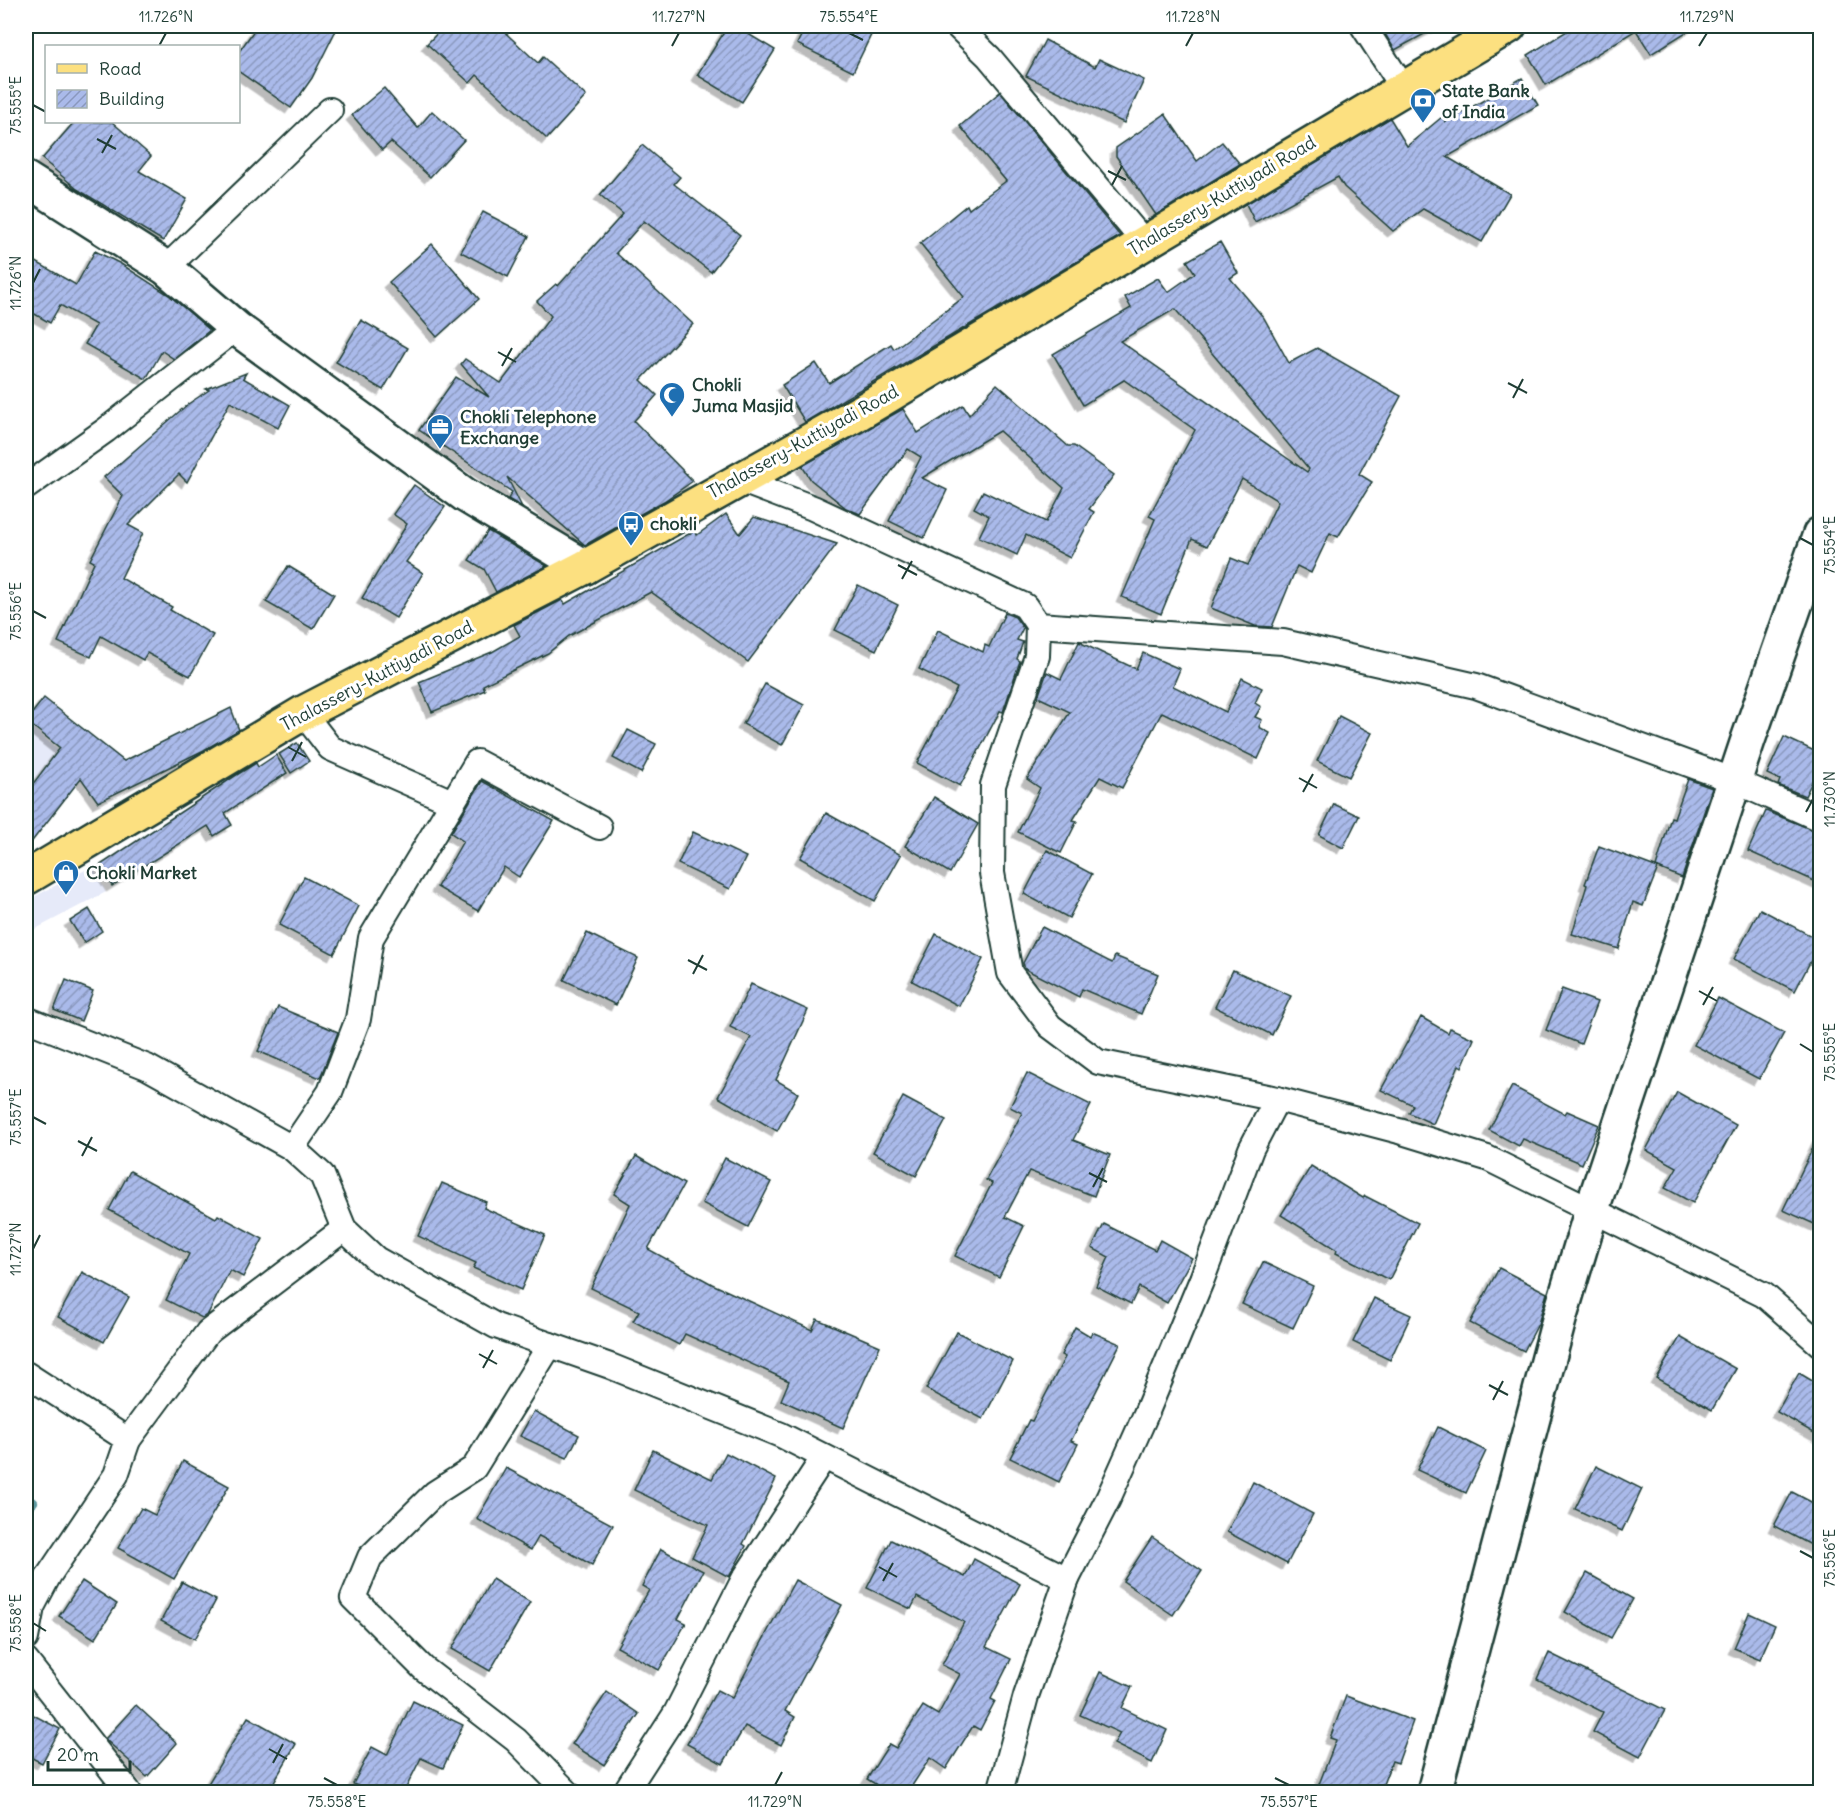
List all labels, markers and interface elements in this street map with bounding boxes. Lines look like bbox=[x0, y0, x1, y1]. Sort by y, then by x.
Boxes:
text: 11.726°N bbox=[139, 7, 193, 26]
text: 11.727°N bbox=[652, 7, 706, 26]
text: 75.554°E bbox=[820, 7, 879, 26]
text: 11.728°N bbox=[1166, 7, 1220, 26]
text: 11.729°N bbox=[1680, 7, 1734, 26]
legend bbox=[45, 45, 240, 123]
text: Road bbox=[99, 57, 142, 80]
text: 75.555°E bbox=[6, 75, 25, 134]
place label: State Bank of India bbox=[1442, 79, 1530, 123]
bank icon: State Bank of India bbox=[1408, 86, 1438, 124]
text: Building bbox=[99, 87, 164, 110]
street label: Thalassery-Kuttiyadi Road bbox=[1124, 130, 1320, 261]
text: 11.726°N bbox=[6, 256, 25, 310]
place label: Chokli Juma Masjid bbox=[692, 373, 794, 417]
street label: Thalassery-Kuttiyadi Road bbox=[703, 379, 903, 504]
mosque icon: Chokli Juma Masjid bbox=[657, 380, 687, 418]
place label: Chokli Telephone Exchange bbox=[460, 405, 597, 449]
office icon: Chokli Telephone Exchange bbox=[425, 412, 455, 450]
bus stop icon: chokli bbox=[616, 509, 646, 547]
place label: chokli bbox=[650, 512, 697, 535]
text: 75.554°E bbox=[1820, 515, 1839, 574]
text: 75.556°E bbox=[6, 581, 25, 640]
street label: Thalassery-Kuttiyadi Road bbox=[277, 615, 477, 736]
text: 11.730°N bbox=[1820, 771, 1839, 827]
shop icon: Chokli Market bbox=[51, 858, 81, 896]
place label: Chokli Market bbox=[86, 861, 198, 884]
text: 75.555°E bbox=[1820, 1022, 1839, 1081]
text: 75.557°E bbox=[6, 1088, 25, 1146]
text: 11.727°N bbox=[6, 1222, 25, 1276]
text: 75.556°E bbox=[1820, 1528, 1839, 1587]
text: 75.558°E bbox=[6, 1593, 25, 1652]
scale bar bbox=[48, 1734, 130, 1772]
text: 20 m bbox=[57, 1743, 99, 1766]
text: 75.558°E bbox=[308, 1792, 367, 1811]
text: 11.729°N bbox=[748, 1792, 802, 1811]
text: 75.557°E bbox=[1260, 1792, 1318, 1811]

